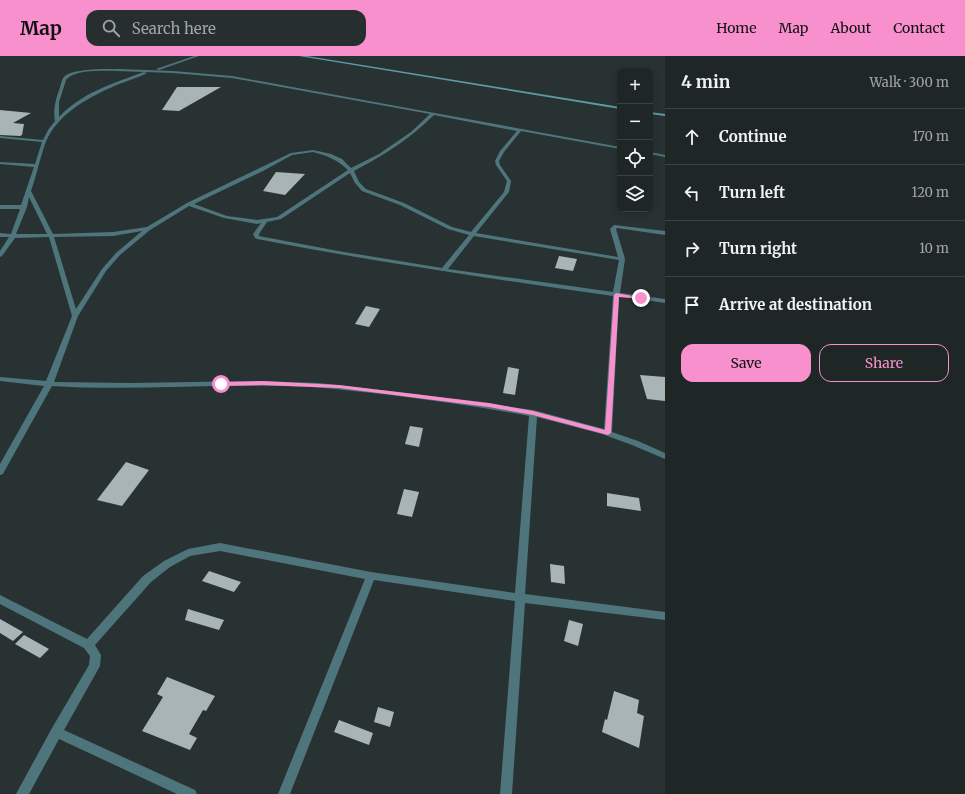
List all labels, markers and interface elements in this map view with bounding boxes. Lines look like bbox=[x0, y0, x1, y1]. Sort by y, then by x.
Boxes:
search box bbox=[86, 10, 366, 46]
text: Map bbox=[20, 16, 62, 40]
icon: search bbox=[100, 17, 122, 39]
text: Search here bbox=[132, 19, 216, 38]
text: Home bbox=[716, 19, 757, 37]
text: Map bbox=[779, 19, 808, 37]
text: About bbox=[830, 19, 871, 37]
text: Contact bbox=[893, 19, 945, 37]
map controls bbox=[617, 68, 653, 212]
button: + bbox=[617, 68, 653, 104]
text: 4 min bbox=[681, 71, 730, 93]
text: Walk · 300 m bbox=[869, 74, 949, 91]
button: − bbox=[617, 104, 653, 140]
icon: ahead bbox=[681, 126, 703, 148]
text: Continue bbox=[719, 127, 787, 146]
text: 170 m bbox=[912, 128, 949, 145]
button: locate bbox=[617, 140, 653, 176]
button: layers bbox=[617, 176, 653, 212]
icon: left bbox=[681, 182, 703, 204]
text: Turn left bbox=[719, 183, 785, 202]
text: 120 m bbox=[911, 184, 949, 201]
icon: right bbox=[681, 238, 703, 260]
text: Turn right bbox=[719, 239, 797, 258]
text: 10 m bbox=[919, 240, 949, 257]
route end bbox=[632, 289, 650, 307]
icon: arrive bbox=[681, 294, 703, 316]
text: Arrive at destination bbox=[719, 295, 872, 314]
button: Save bbox=[681, 344, 811, 382]
button: Share bbox=[819, 344, 949, 382]
route start bbox=[212, 375, 230, 393]

